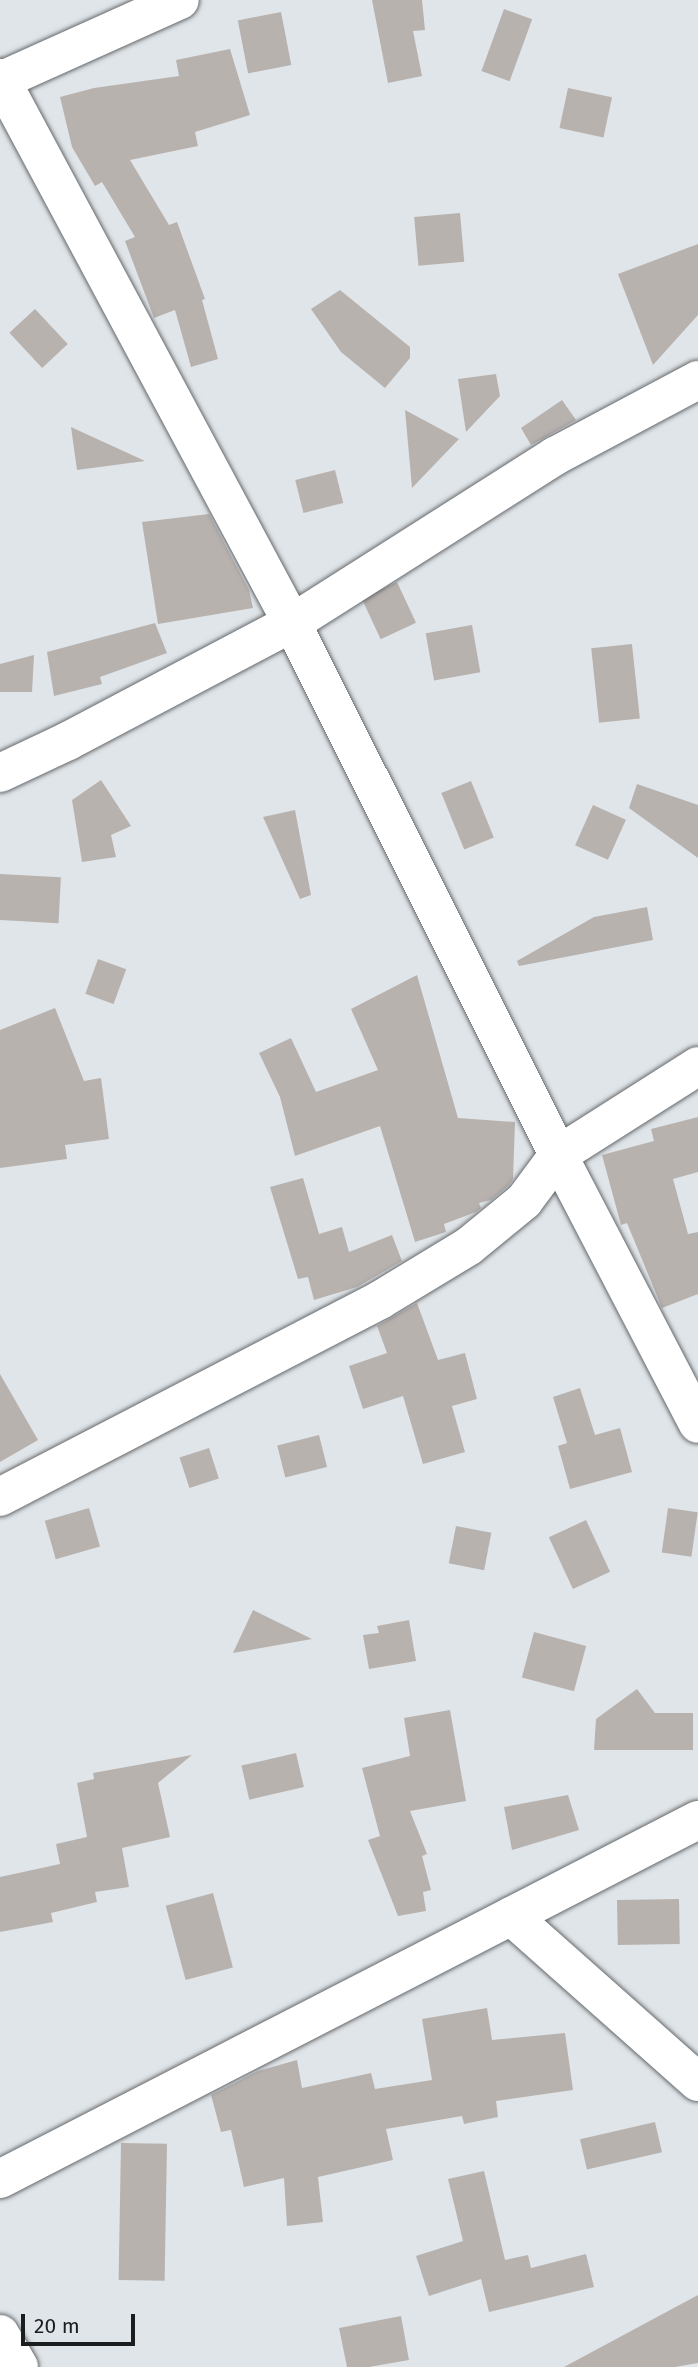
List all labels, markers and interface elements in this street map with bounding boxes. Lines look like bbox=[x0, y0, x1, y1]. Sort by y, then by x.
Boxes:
scale bar bbox=[24, 2300, 138, 2344]
text: 20 m bbox=[34, 2313, 80, 2339]

